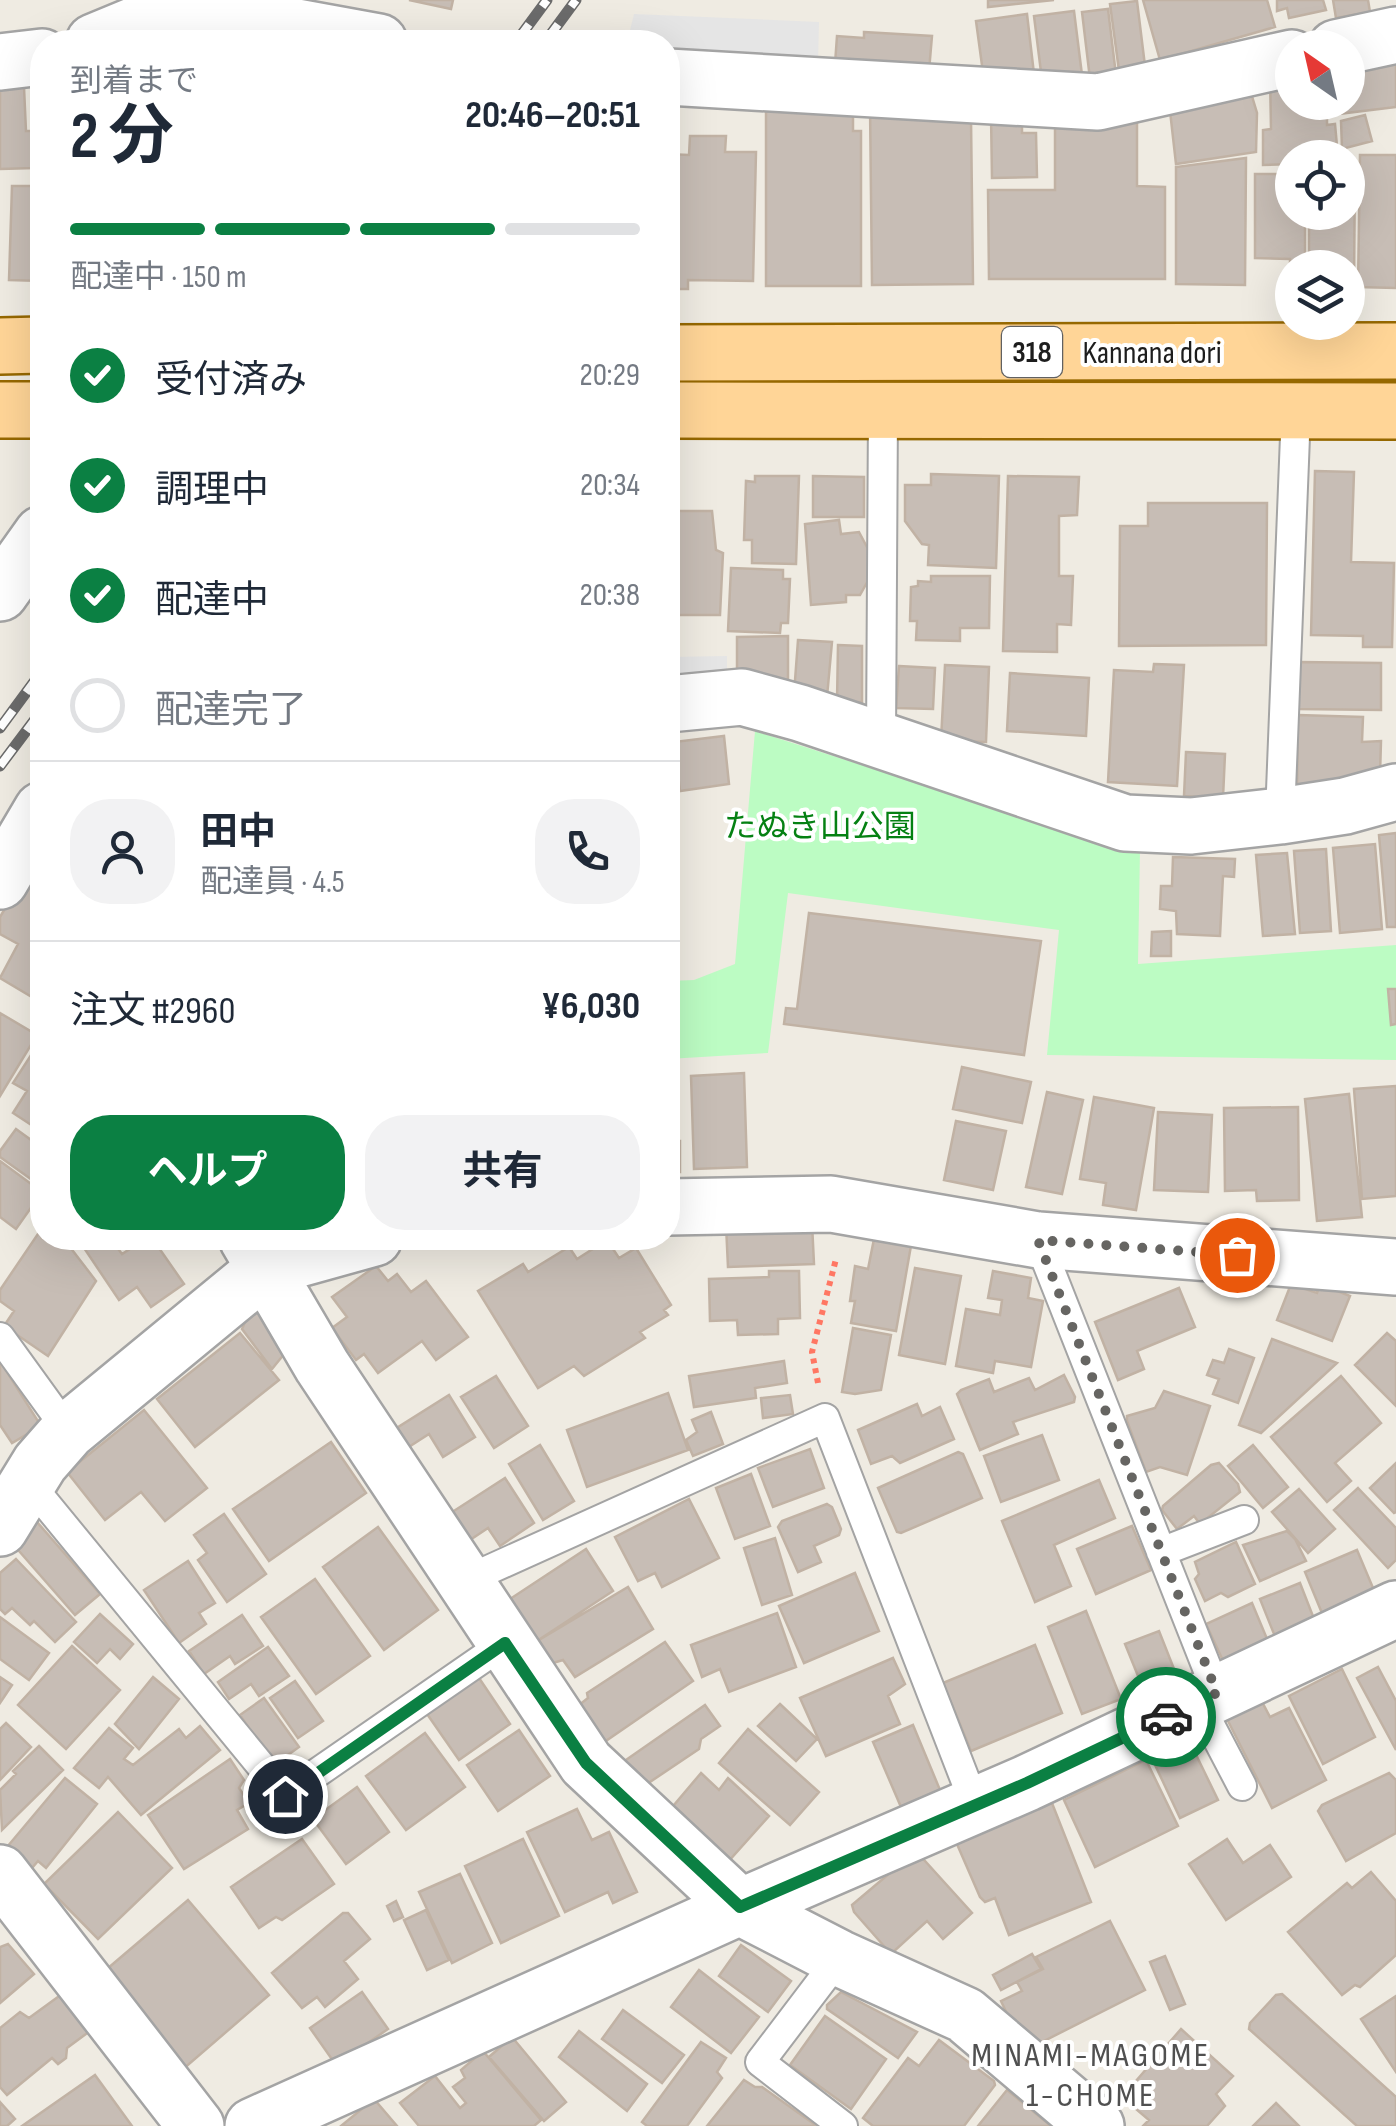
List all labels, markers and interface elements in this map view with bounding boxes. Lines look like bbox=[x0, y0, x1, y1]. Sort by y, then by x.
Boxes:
north arrow bbox=[1275, 30, 1365, 120]
map controls bbox=[1275, 30, 1365, 340]
text: 到着まで bbox=[70, 62, 198, 101]
text: 20:46–20:51 bbox=[465, 93, 640, 138]
text: 2 分 bbox=[70, 99, 174, 177]
button: locate bbox=[1275, 140, 1365, 230]
button: layers bbox=[1275, 250, 1365, 340]
text: 配達中 · 150 m bbox=[70, 258, 246, 297]
road number: 318 bbox=[1002, 327, 1062, 377]
street label: Kannana dori bbox=[1082, 334, 1222, 373]
icon: check bbox=[70, 348, 125, 403]
text: 20:29 bbox=[580, 356, 640, 395]
text: 受付済み bbox=[155, 358, 307, 403]
icon: check bbox=[70, 458, 125, 513]
text: 20:34 bbox=[580, 466, 640, 505]
text: 調理中 bbox=[155, 468, 269, 513]
icon: check bbox=[70, 568, 125, 623]
text: 20:38 bbox=[579, 576, 640, 615]
text: 配達中 bbox=[155, 578, 269, 623]
text: 配達完了 bbox=[155, 688, 307, 733]
button: person bbox=[70, 799, 175, 904]
button: phone bbox=[535, 799, 640, 904]
park label: たぬき山公園 bbox=[724, 808, 916, 847]
text: 田中 bbox=[200, 810, 276, 855]
text: 配達員 · 4.5 bbox=[200, 863, 345, 902]
text: ¥6,030 bbox=[541, 984, 640, 1029]
text: 注文 #2960 bbox=[70, 989, 235, 1034]
button: ヘルプ bbox=[70, 1115, 345, 1230]
button: 共有 bbox=[365, 1115, 640, 1230]
pin bbox=[1195, 1213, 1280, 1298]
icon: bag bbox=[1210, 1228, 1265, 1283]
courier bbox=[1116, 1667, 1216, 1767]
icon: car bbox=[1139, 1690, 1194, 1745]
pin bbox=[243, 1754, 328, 1839]
icon: home bbox=[258, 1769, 313, 1824]
district label: MINAMI-MAGOME 1-CHOME bbox=[971, 2034, 1211, 2117]

